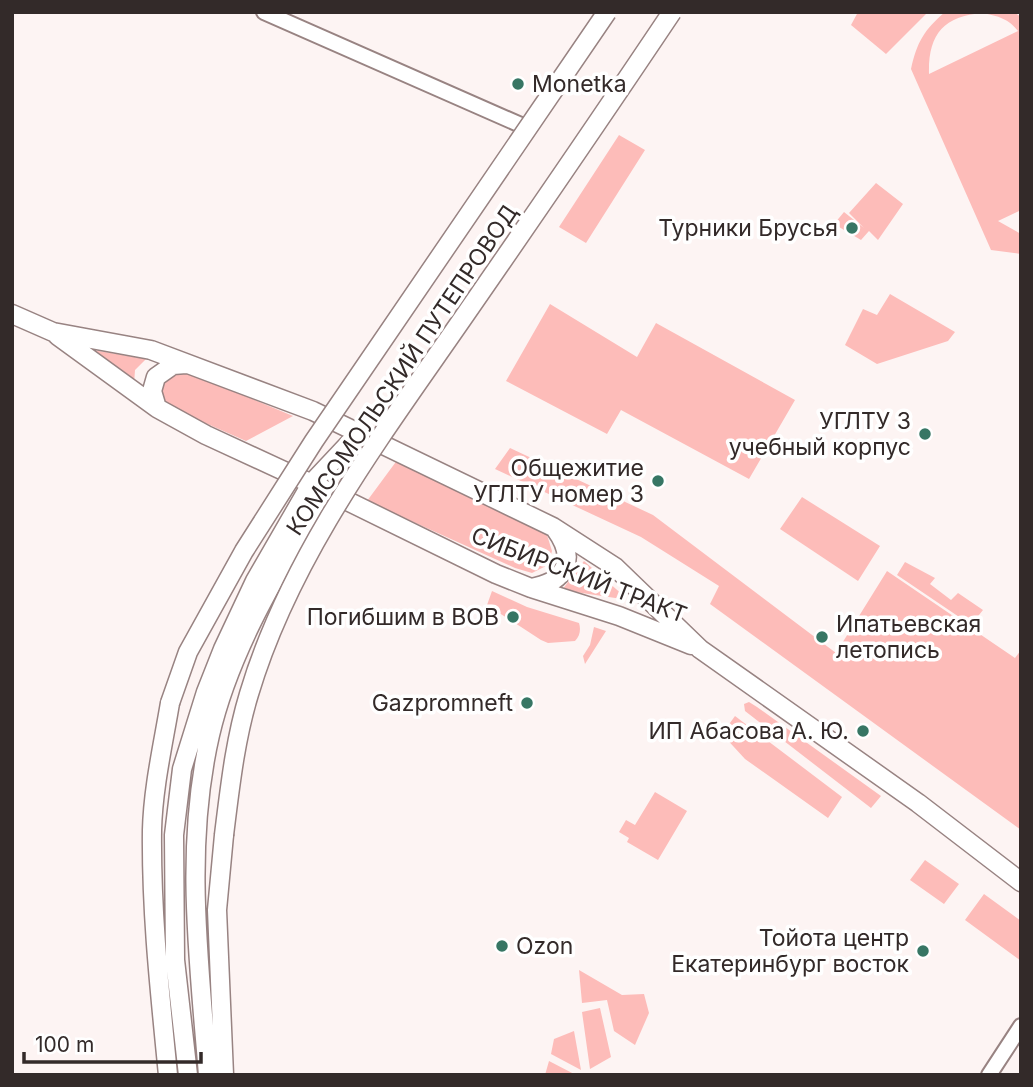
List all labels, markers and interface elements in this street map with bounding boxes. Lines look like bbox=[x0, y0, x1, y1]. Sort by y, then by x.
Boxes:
place label: Monetka bbox=[532, 70, 627, 98]
marker: Monetka bbox=[510, 76, 526, 92]
street label: КОМСОМОЛЬСКИЙ ПУТЕПРОВОД bbox=[281, 199, 523, 541]
place label: Турники Брусья bbox=[658, 214, 838, 242]
marker: Турники Брусья bbox=[844, 220, 860, 236]
place label: УГЛТУ 3 учебный корпус bbox=[729, 407, 911, 461]
marker: УГЛТУ 3 учебный корпус bbox=[917, 426, 933, 442]
place label: Общежитие УГЛТУ номер 3 bbox=[473, 454, 644, 508]
marker: Общежитие УГЛТУ номер 3 bbox=[650, 473, 666, 489]
street label: СИБИРСКИЙ ТРАКТ bbox=[467, 521, 691, 629]
place label: Погибшим в ВОВ bbox=[307, 603, 499, 631]
marker: Погибшим в ВОВ bbox=[505, 609, 521, 625]
place label: Ипатьевская летопись bbox=[836, 610, 981, 664]
marker: Ипатьевская летопись bbox=[814, 629, 830, 645]
place label: Gazpromneft bbox=[372, 689, 513, 717]
marker: Gazpromneft bbox=[519, 695, 535, 711]
place label: ИП Абасова А. Ю. bbox=[649, 717, 849, 745]
marker: ИП Абасова А. Ю. bbox=[855, 723, 871, 739]
place label: Тойота центр Екатеринбург восток bbox=[671, 924, 910, 978]
place label: Ozon bbox=[516, 932, 573, 960]
marker: Ozon bbox=[494, 938, 510, 954]
marker: Тойота центр Екатеринбург восток bbox=[915, 943, 931, 959]
scale bar bbox=[24, 1020, 201, 1064]
text: 100 m bbox=[35, 1032, 94, 1057]

